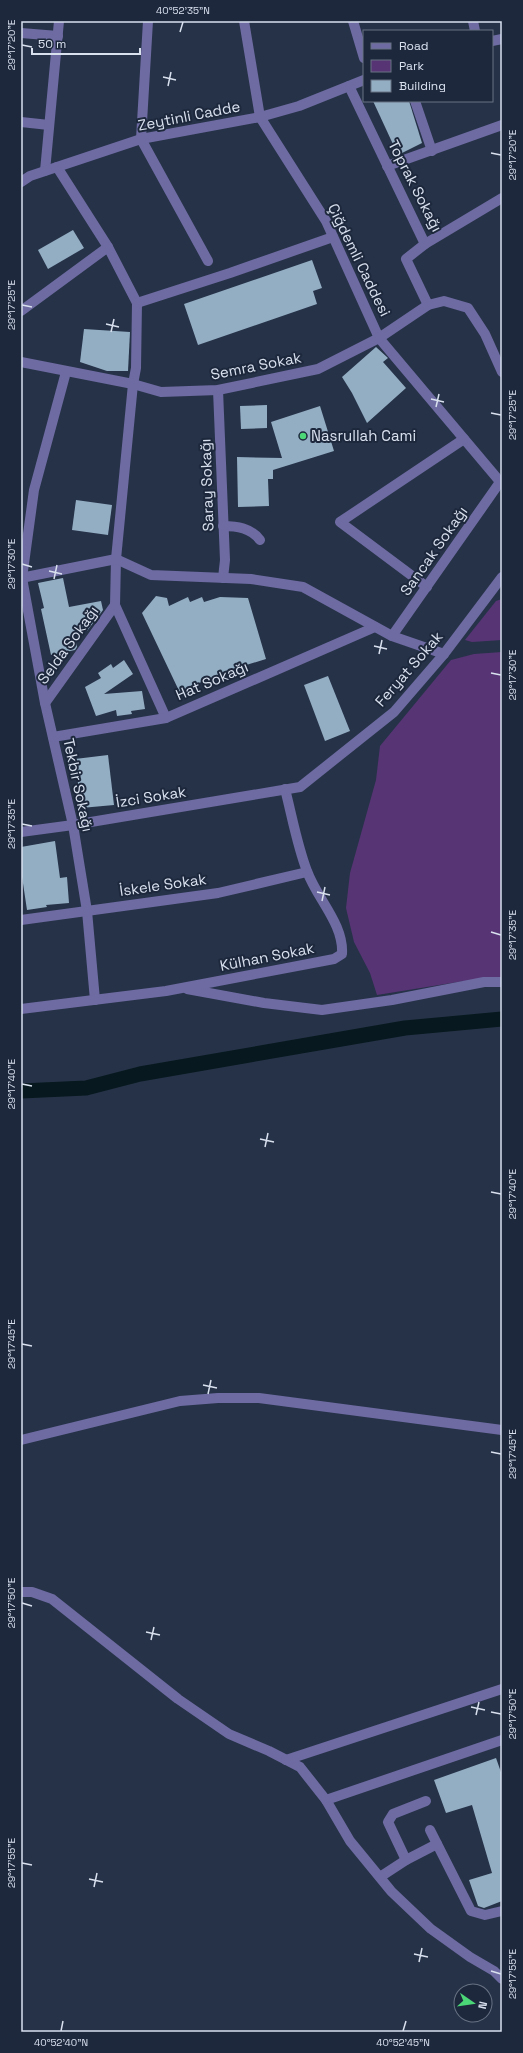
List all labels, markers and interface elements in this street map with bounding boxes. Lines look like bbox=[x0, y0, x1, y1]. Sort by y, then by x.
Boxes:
text: 40°52'35"N bbox=[156, 4, 210, 17]
text: 29°17'20"E bbox=[5, 19, 18, 70]
scale bar bbox=[32, 30, 140, 56]
legend bbox=[363, 30, 493, 102]
text: 50 m bbox=[38, 36, 66, 52]
text: Road bbox=[399, 38, 428, 54]
text: Park bbox=[399, 58, 424, 74]
text: Building bbox=[399, 78, 446, 94]
street label: Zeytinli Cadde bbox=[136, 96, 242, 135]
text: 29°17'20"E bbox=[506, 129, 519, 180]
street label: Toprak Sokağı bbox=[384, 137, 447, 235]
street label: Çiğdemli Caddesi bbox=[324, 200, 395, 319]
text: 29°17'25"E bbox=[5, 280, 18, 330]
street label: Semra Sokak bbox=[209, 347, 303, 384]
text: 29°17'25"E bbox=[506, 390, 519, 440]
place label: Nasrullah Cami bbox=[311, 426, 416, 445]
marker: Nasrullah Cami bbox=[298, 431, 308, 441]
street label: Saray Sokağı bbox=[195, 438, 218, 532]
street label: Sancak Sokağı bbox=[396, 502, 471, 599]
text: 29°17'30"E bbox=[5, 538, 18, 589]
street label: Selda Sokağı bbox=[33, 602, 102, 687]
street label: Feryat Sokak bbox=[371, 627, 447, 710]
text: 29°17'30"E bbox=[506, 649, 519, 700]
street label: Hat Sokağı bbox=[173, 657, 251, 704]
street label: Tekbir Sokağı bbox=[59, 736, 98, 833]
street label: İzci Sokak bbox=[115, 782, 187, 811]
text: 29°17'35"E bbox=[5, 799, 18, 849]
street label: İskele Sokak bbox=[118, 869, 208, 900]
text: 29°17'35"E bbox=[506, 910, 519, 960]
street label: Külhan Sokak bbox=[218, 938, 316, 975]
text: 29°17'40"E bbox=[5, 1058, 18, 1109]
text: 29°17'40"E bbox=[506, 1168, 519, 1219]
text: 29°17'45"E bbox=[5, 1319, 18, 1369]
text: 29°17'45"E bbox=[506, 1429, 519, 1479]
text: 29°17'50"E bbox=[5, 1577, 18, 1628]
text: 29°17'50"E bbox=[506, 1688, 519, 1739]
text: 29°17'55"E bbox=[5, 1838, 18, 1888]
text: 29°17'55"E bbox=[506, 1949, 519, 1999]
north arrow bbox=[453, 1983, 493, 2023]
text: N bbox=[475, 2000, 490, 2010]
text: 40°52'40"N bbox=[34, 2036, 88, 2049]
text: 40°52'45"N bbox=[376, 2036, 430, 2049]

